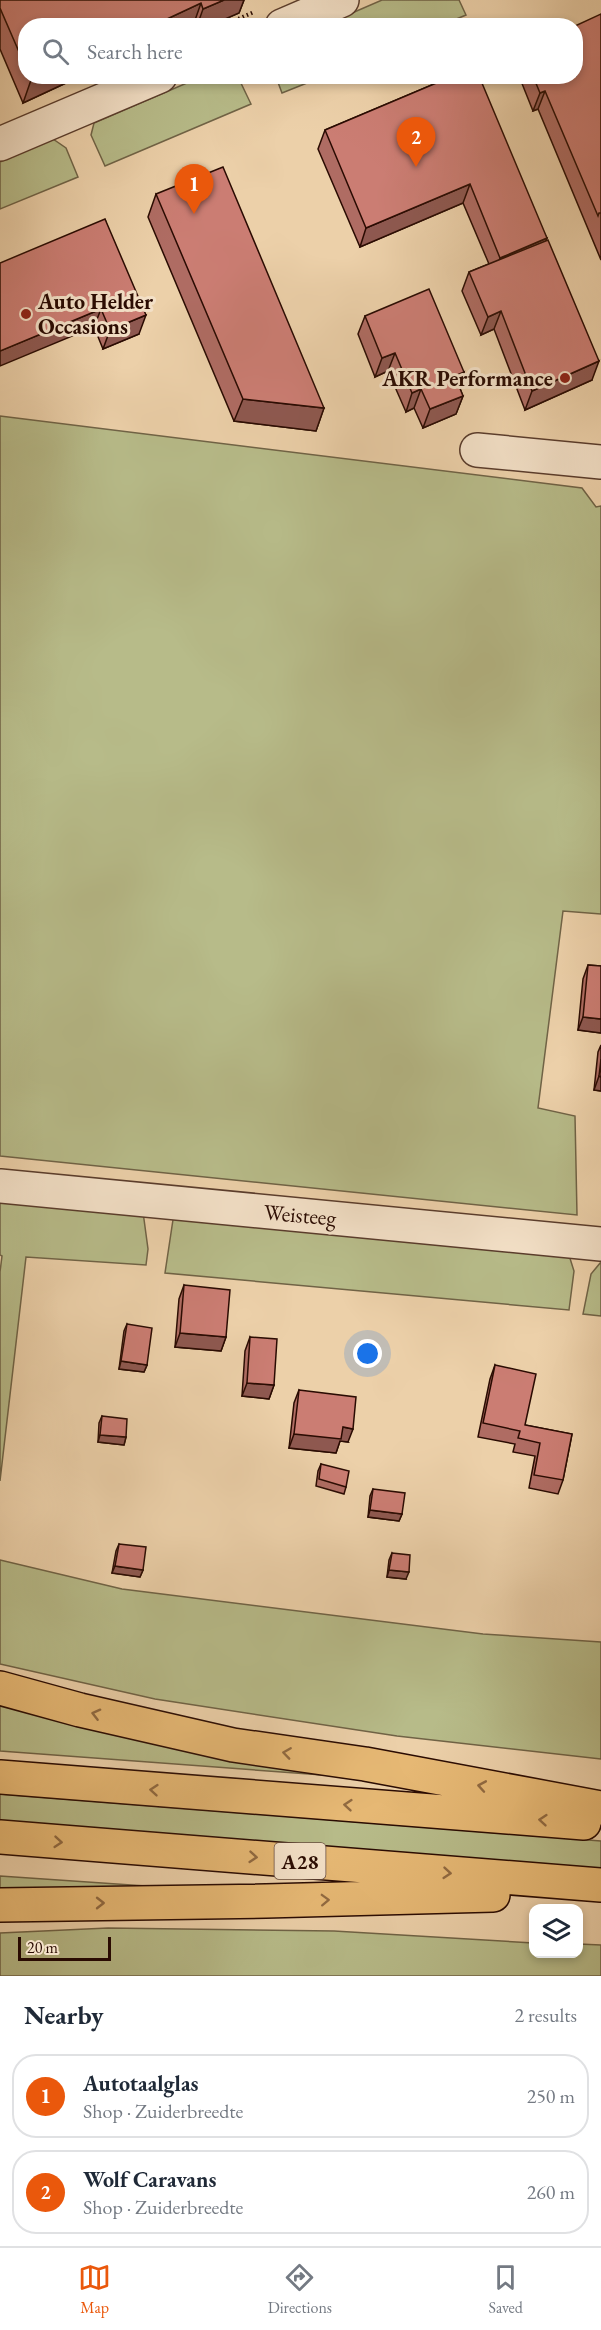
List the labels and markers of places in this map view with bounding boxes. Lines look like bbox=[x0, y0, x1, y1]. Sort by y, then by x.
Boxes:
pin: 2 bbox=[396, 118, 436, 167]
pin: 1 bbox=[174, 164, 214, 214]
place label: Auto Helder Occasions bbox=[37, 287, 154, 341]
marker: Auto Helder Occasions bbox=[19, 307, 33, 321]
place label: AKR Performance bbox=[381, 364, 553, 393]
marker: AKR Performance bbox=[558, 371, 572, 385]

